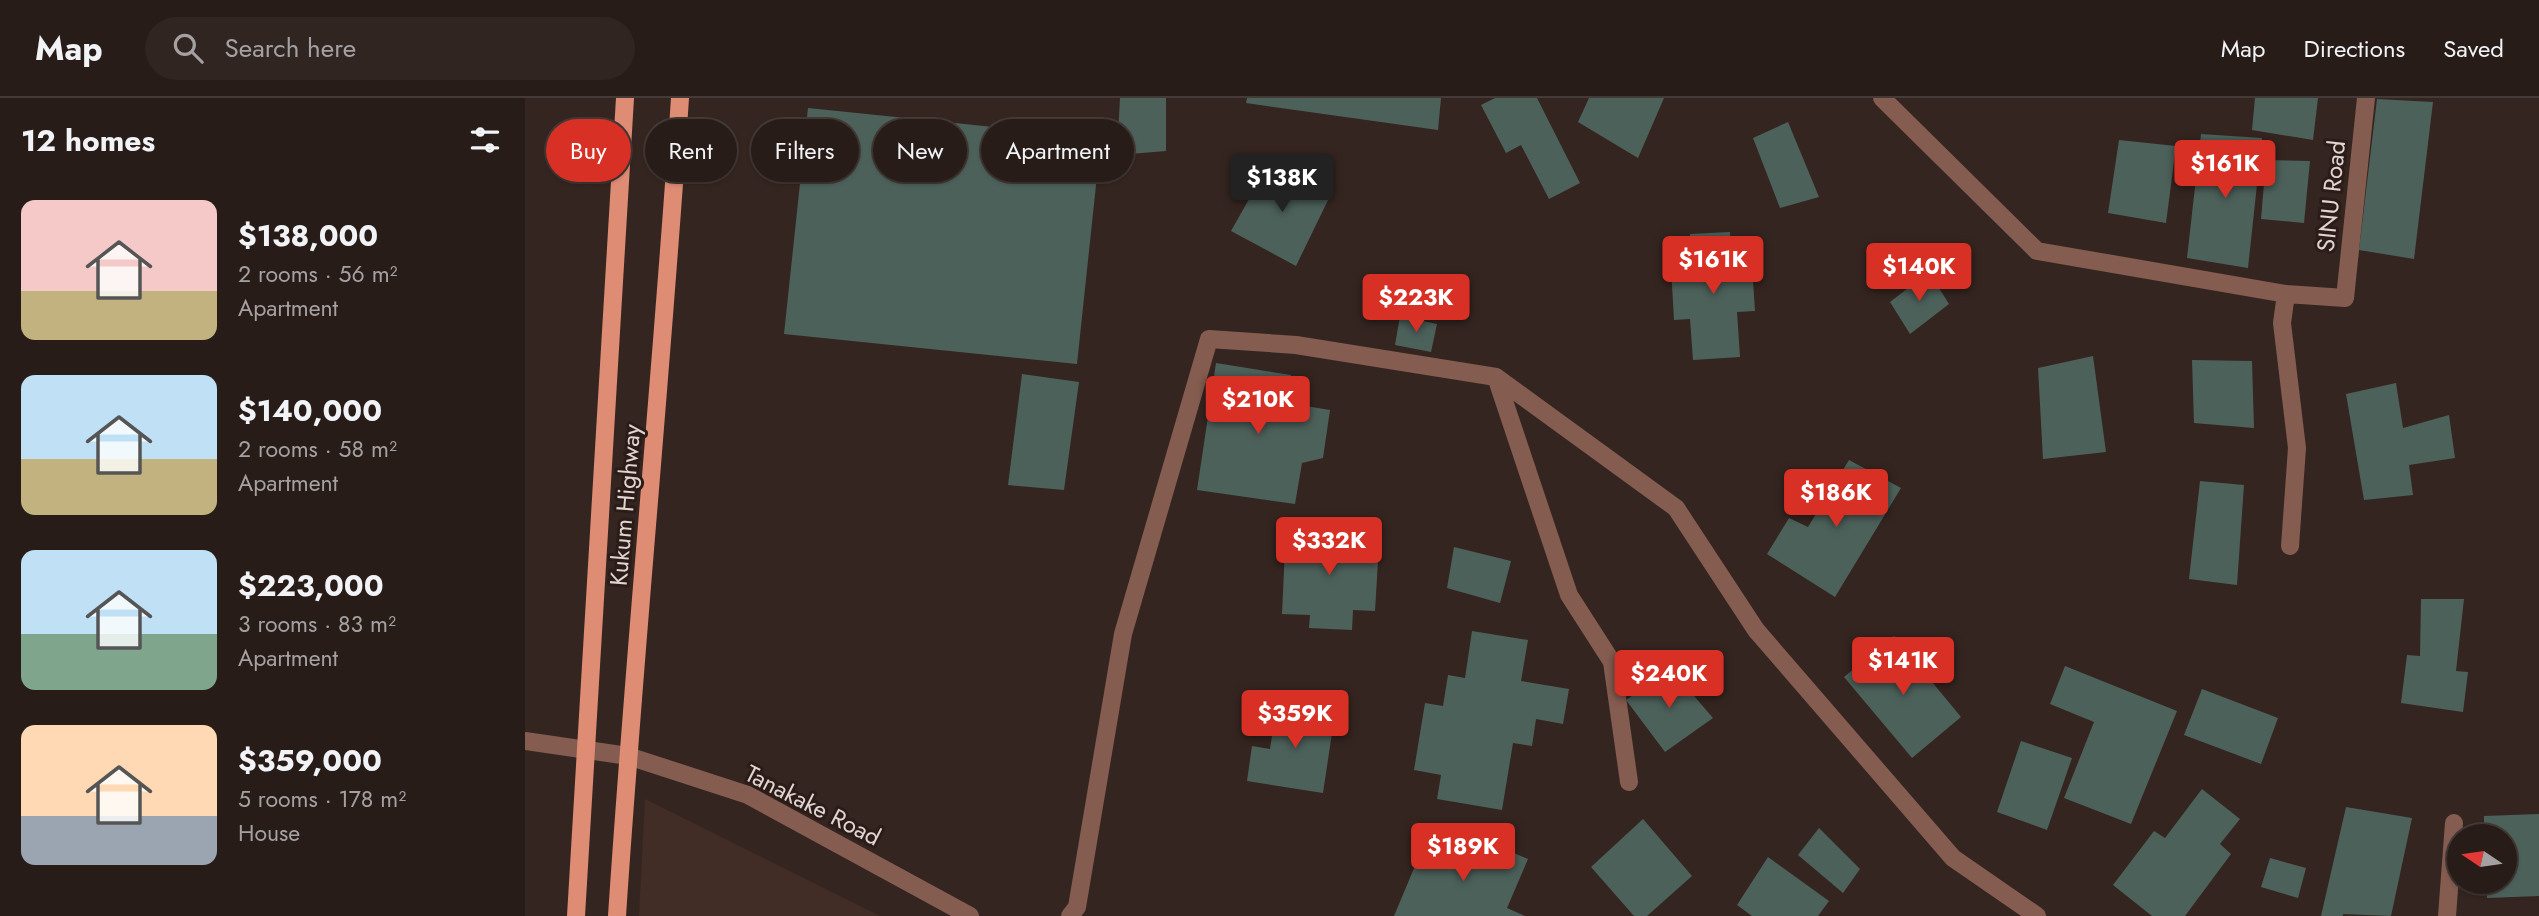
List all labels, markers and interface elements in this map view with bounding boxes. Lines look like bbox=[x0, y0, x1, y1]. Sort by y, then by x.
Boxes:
search box bbox=[145, 17, 635, 80]
text: Map bbox=[35, 25, 103, 72]
icon: search bbox=[169, 29, 207, 67]
text: Search here bbox=[225, 29, 356, 67]
text: Map bbox=[2221, 31, 2266, 66]
text: Directions bbox=[2304, 31, 2405, 66]
text: Saved bbox=[2443, 31, 2504, 66]
text: 12 homes bbox=[21, 119, 155, 162]
chip: Buy bbox=[546, 119, 631, 182]
chip: Rent bbox=[645, 119, 737, 182]
chip: Filters bbox=[751, 119, 859, 182]
chip: New bbox=[873, 119, 967, 182]
chip: Apartment bbox=[981, 119, 1134, 182]
icon: filters bbox=[466, 121, 504, 159]
street label: SINU Road bbox=[2308, 139, 2354, 253]
pin: $161K bbox=[2176, 140, 2274, 200]
text: $161K bbox=[2190, 146, 2260, 180]
pin: $138K bbox=[1233, 155, 1331, 214]
text: $138K bbox=[1247, 160, 1317, 194]
text: $138,000 bbox=[238, 214, 378, 257]
icon: home bbox=[77, 228, 161, 312]
pin: $161K bbox=[1664, 236, 1762, 296]
text: $161K bbox=[1678, 242, 1748, 276]
pin: $140K bbox=[1870, 244, 1968, 303]
text: $140K bbox=[1882, 249, 1956, 283]
text: 2 rooms · 56 m² bbox=[238, 257, 398, 291]
pin: $223K bbox=[1367, 274, 1465, 334]
text: $223K bbox=[1379, 280, 1453, 314]
text: Apartment bbox=[238, 291, 338, 325]
pin: $210K bbox=[1209, 376, 1307, 436]
text: $210K bbox=[1222, 382, 1294, 416]
text: $140,000 bbox=[238, 389, 382, 432]
icon: home bbox=[77, 403, 161, 487]
street label: Kukum Highway bbox=[601, 422, 650, 587]
text: 2 rooms · 58 m² bbox=[238, 432, 397, 466]
text: Apartment bbox=[238, 466, 338, 500]
pin: $186K bbox=[1787, 470, 1885, 529]
text: $186K bbox=[1800, 475, 1872, 509]
pin: $332K bbox=[1280, 518, 1378, 577]
text: $332K bbox=[1292, 523, 1366, 557]
text: $223,000 bbox=[238, 564, 384, 607]
icon: home bbox=[77, 578, 161, 662]
text: 3 rooms · 83 m² bbox=[238, 607, 396, 641]
pin: $141K bbox=[1854, 638, 1952, 697]
text: Apartment bbox=[238, 641, 338, 675]
text: $141K bbox=[1868, 643, 1938, 677]
pin: $240K bbox=[1620, 650, 1718, 710]
text: $240K bbox=[1631, 656, 1707, 690]
pin: $359K bbox=[1246, 690, 1344, 750]
text: $359K bbox=[1258, 696, 1332, 730]
text: $359,000 bbox=[238, 739, 382, 782]
icon: home bbox=[77, 753, 161, 837]
street label: Tanakake Road bbox=[739, 756, 887, 854]
text: 5 rooms · 178 m² bbox=[238, 782, 406, 816]
text: House bbox=[238, 816, 300, 850]
pin: $189K bbox=[1414, 824, 1512, 883]
north arrow bbox=[2447, 824, 2517, 894]
map controls bbox=[2447, 824, 2517, 894]
text: $189K bbox=[1427, 829, 1499, 863]

